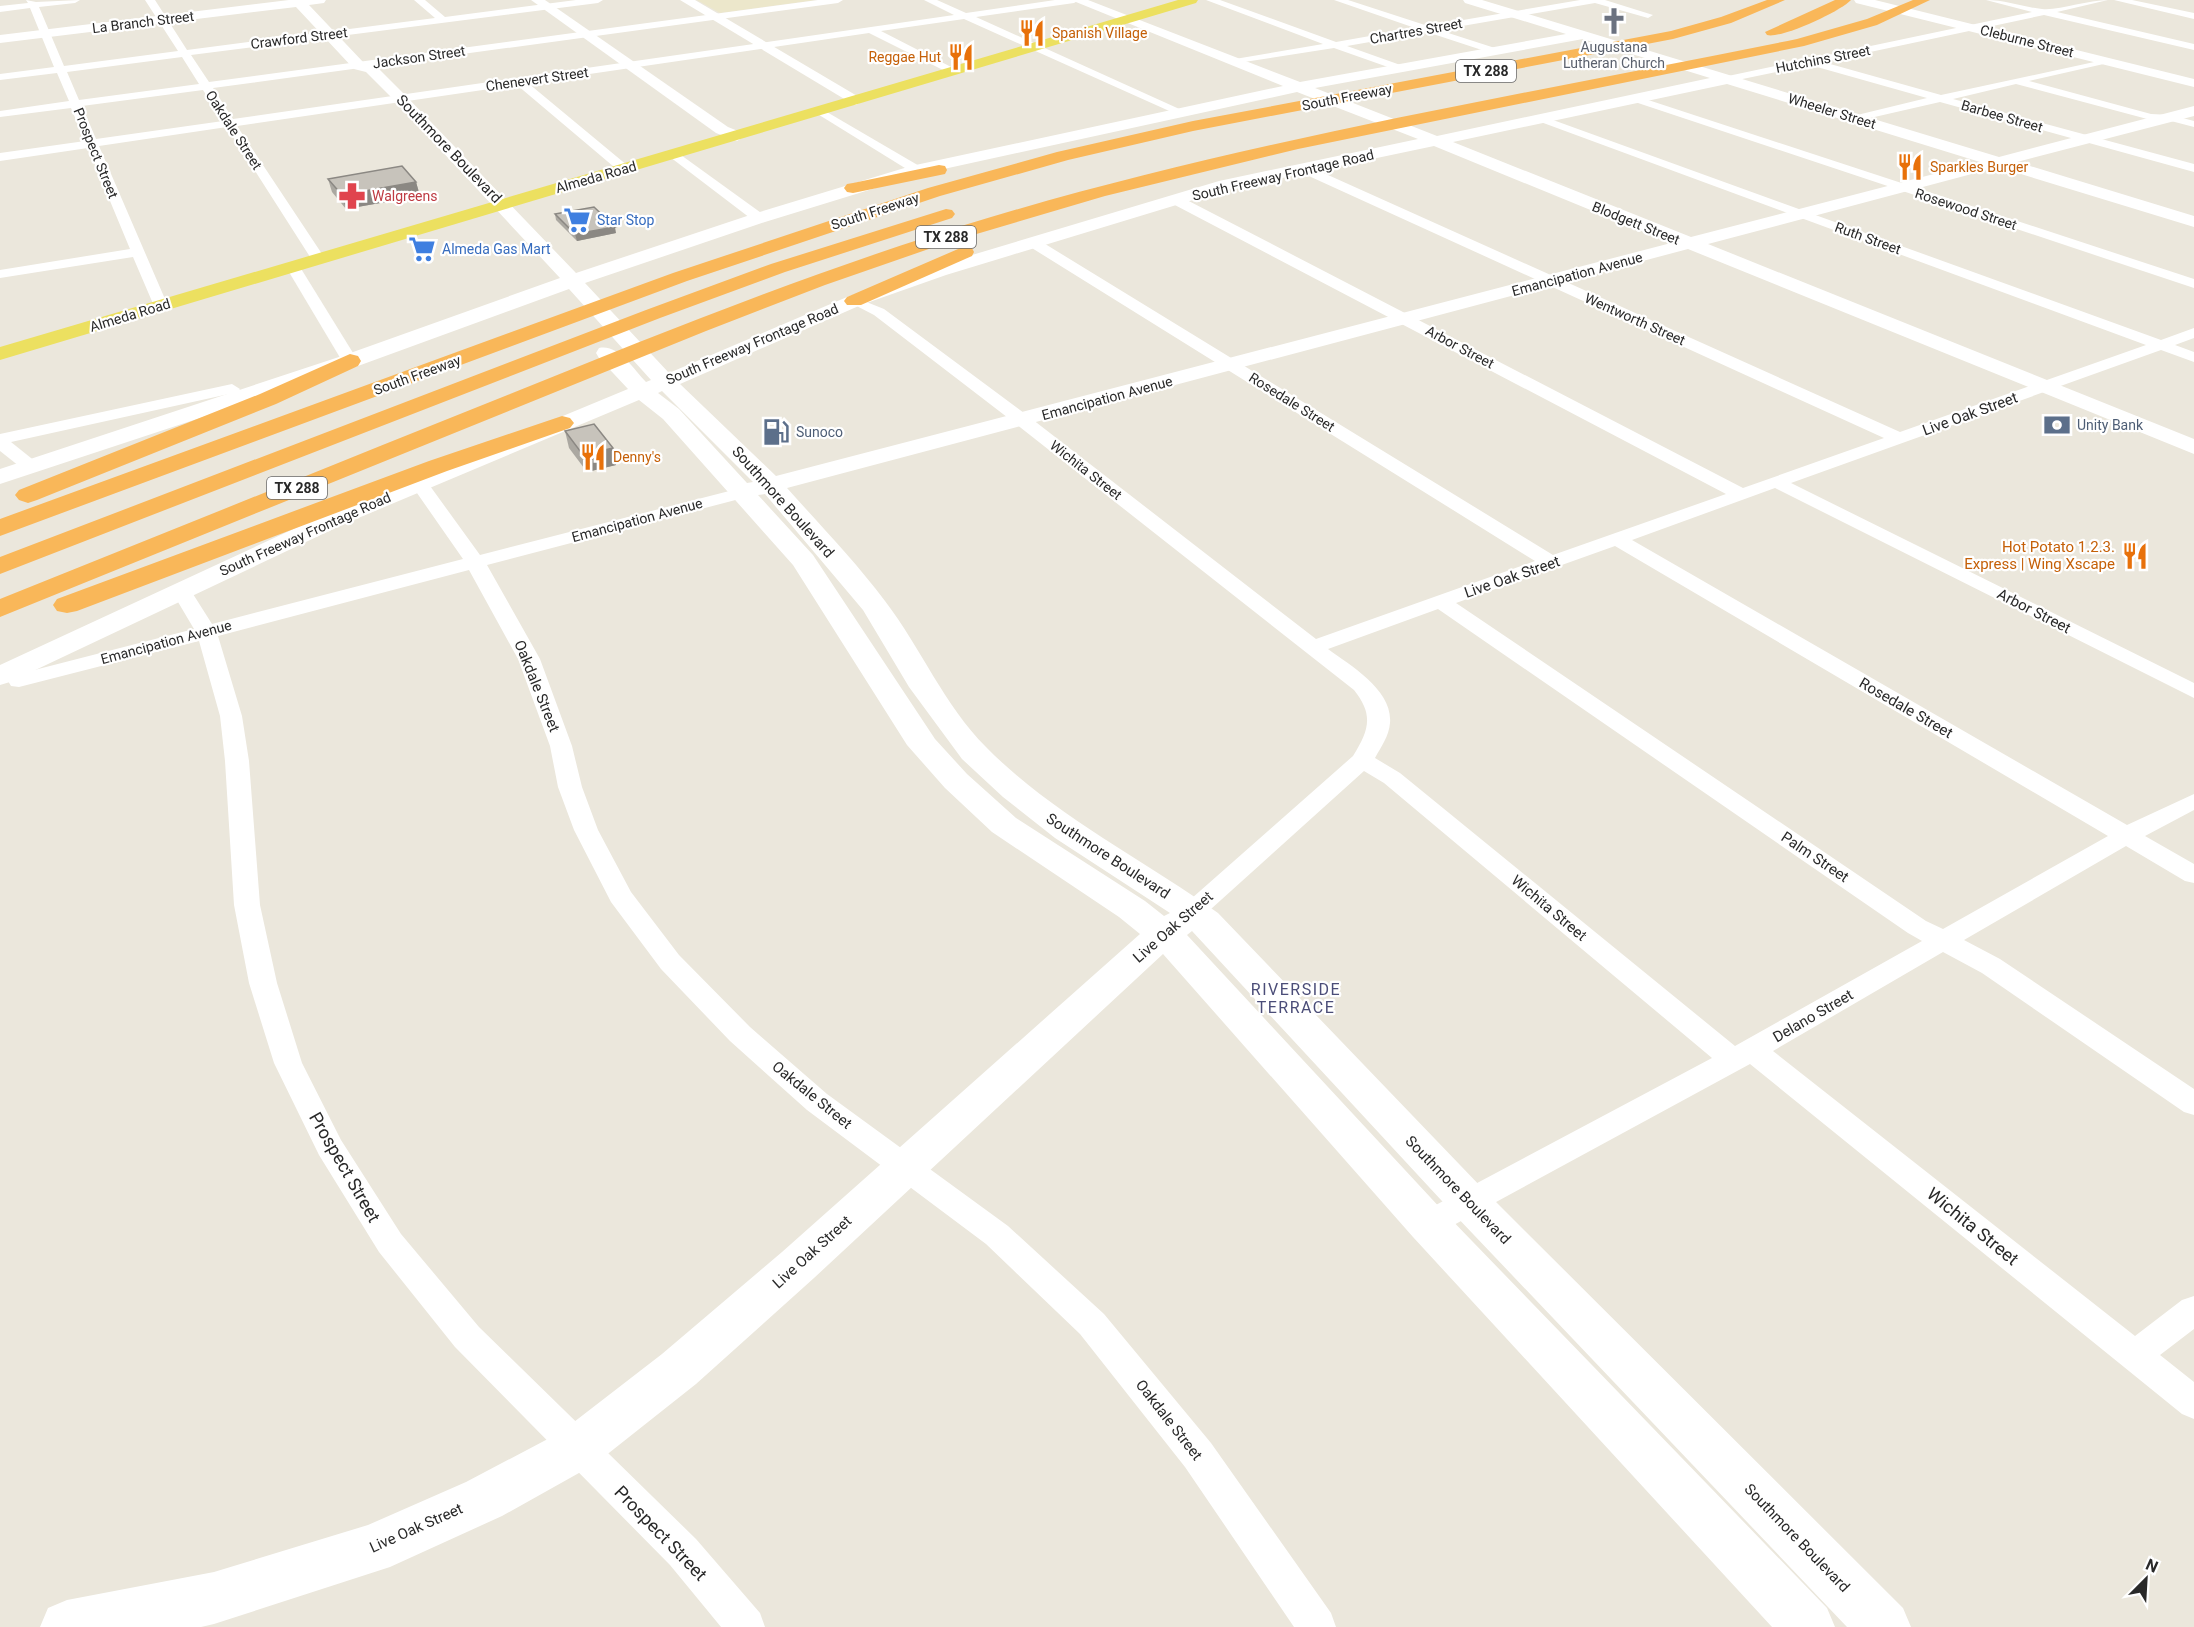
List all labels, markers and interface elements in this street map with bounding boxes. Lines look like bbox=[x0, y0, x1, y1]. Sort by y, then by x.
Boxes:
church icon: Augustana Lutheran Church bbox=[1599, 6, 1629, 36]
street label: La Branch Street bbox=[91, 8, 195, 36]
street label: Chartres Street bbox=[1368, 15, 1464, 47]
restaurant icon: Spanish Village bbox=[1017, 18, 1047, 48]
street label: Cleburne Street bbox=[1979, 22, 2076, 60]
street label: Crawford Street bbox=[250, 24, 349, 52]
place label: Spanish Village bbox=[1052, 25, 1147, 41]
place label: Augustana Lutheran Church bbox=[1563, 39, 1665, 71]
restaurant icon: Reggae Hut bbox=[946, 42, 976, 72]
street label: Hutchins Street bbox=[1774, 42, 1872, 76]
street label: Jackson Street bbox=[372, 43, 467, 71]
place label: Reggae Hut bbox=[868, 49, 941, 65]
road number: TX 288 bbox=[1456, 60, 1516, 82]
street label: Chenevert Street bbox=[485, 64, 590, 94]
street label: South Freeway bbox=[1301, 80, 1394, 114]
street label: Oakdale Street bbox=[203, 88, 266, 173]
street label: Wheeler Street bbox=[1786, 90, 1878, 132]
street label: Southmore Boulevard bbox=[393, 91, 505, 207]
street label: Barbee Street bbox=[1959, 97, 2045, 135]
street label: Prospect Street bbox=[71, 105, 122, 201]
street label: South Freeway Frontage Road bbox=[1191, 146, 1375, 204]
restaurant icon: Sparkles Burger bbox=[1895, 152, 1925, 182]
street label: Almeda Road bbox=[554, 158, 638, 196]
place label: Sparkles Burger bbox=[1930, 159, 2028, 175]
pharmacy icon: Walgreens bbox=[337, 181, 367, 211]
street label: Rosewood Street bbox=[1913, 185, 2019, 233]
place label: Walgreens bbox=[372, 188, 438, 204]
street label: South Freeway bbox=[829, 189, 921, 233]
street label: Blodgett Street bbox=[1590, 198, 1682, 248]
supermarket icon: Star Stop bbox=[562, 205, 592, 235]
place label: Star Stop bbox=[597, 212, 654, 228]
street label: Ruth Street bbox=[1833, 219, 1904, 257]
road number: TX 288 bbox=[916, 226, 976, 248]
supermarket icon: Almeda Gas Mart bbox=[407, 234, 437, 264]
place label: Almeda Gas Mart bbox=[442, 241, 551, 257]
street label: Emancipation Avenue bbox=[1510, 249, 1644, 299]
street label: Wentworth Street bbox=[1582, 290, 1688, 348]
street label: Almeda Road bbox=[88, 295, 172, 335]
street label: South Freeway Frontage Road bbox=[663, 300, 841, 388]
street label: Arbor Street bbox=[1423, 322, 1497, 372]
street label: South Freeway bbox=[371, 352, 463, 398]
street label: Rosedale Street bbox=[1246, 369, 1338, 435]
street label: Emancipation Avenue bbox=[1040, 373, 1174, 423]
street label: Live Oak Street bbox=[1920, 388, 2020, 440]
bank icon: Unity Bank bbox=[2042, 410, 2072, 440]
fuel station icon: Sunoco bbox=[761, 417, 791, 447]
place label: Unity Bank bbox=[2077, 417, 2144, 433]
place label: Sunoco bbox=[796, 424, 843, 440]
street label: Wichita Street bbox=[1047, 437, 1125, 503]
restaurant icon: Denny's bbox=[578, 442, 608, 472]
street label: Southmore Boulevard bbox=[728, 443, 838, 561]
place label: Denny's bbox=[613, 449, 661, 465]
road number: TX 288 bbox=[267, 477, 327, 499]
street label: South Freeway Frontage Road bbox=[217, 489, 393, 579]
street label: Emancipation Avenue bbox=[570, 495, 704, 545]
place label: Hot Potato 1.2.3. Express | Wing Xscape bbox=[1964, 538, 2115, 573]
restaurant icon: Hot Potato 1.2.3. Express | Wing Xscape bbox=[2120, 541, 2150, 571]
street label: Live Oak Street bbox=[1462, 552, 1562, 602]
street label: Arbor Street bbox=[1994, 585, 2074, 637]
street label: Emancipation Avenue bbox=[99, 617, 233, 667]
street label: Oakdale Street bbox=[510, 637, 564, 735]
street label: Rosedale Street bbox=[1856, 674, 1956, 742]
street label: Southmore Boulevard bbox=[1043, 809, 1173, 903]
street label: Palm Street bbox=[1778, 828, 1852, 886]
street label: Wichita Street bbox=[1508, 871, 1591, 945]
street label: Live Oak Street bbox=[1129, 887, 1217, 967]
district label: RIVERSIDE TERRACE bbox=[1251, 980, 1341, 1017]
street label: Delano Street bbox=[1770, 986, 1856, 1046]
street label: Oakdale Street bbox=[768, 1057, 856, 1133]
street label: Prospect Street bbox=[305, 1108, 385, 1226]
street label: Southmore Boulevard bbox=[1402, 1132, 1514, 1248]
street label: Wichita Street bbox=[1923, 1183, 2023, 1269]
street label: Live Oak Street bbox=[769, 1212, 855, 1292]
street label: Oakdale Street bbox=[1132, 1376, 1206, 1464]
street label: Southmore Boulevard bbox=[1741, 1480, 1853, 1596]
street label: Prospect Street bbox=[610, 1481, 712, 1585]
street label: Live Oak Street bbox=[367, 1499, 465, 1557]
north arrow bbox=[2116, 1549, 2176, 1609]
text: N bbox=[2143, 1555, 2161, 1577]

